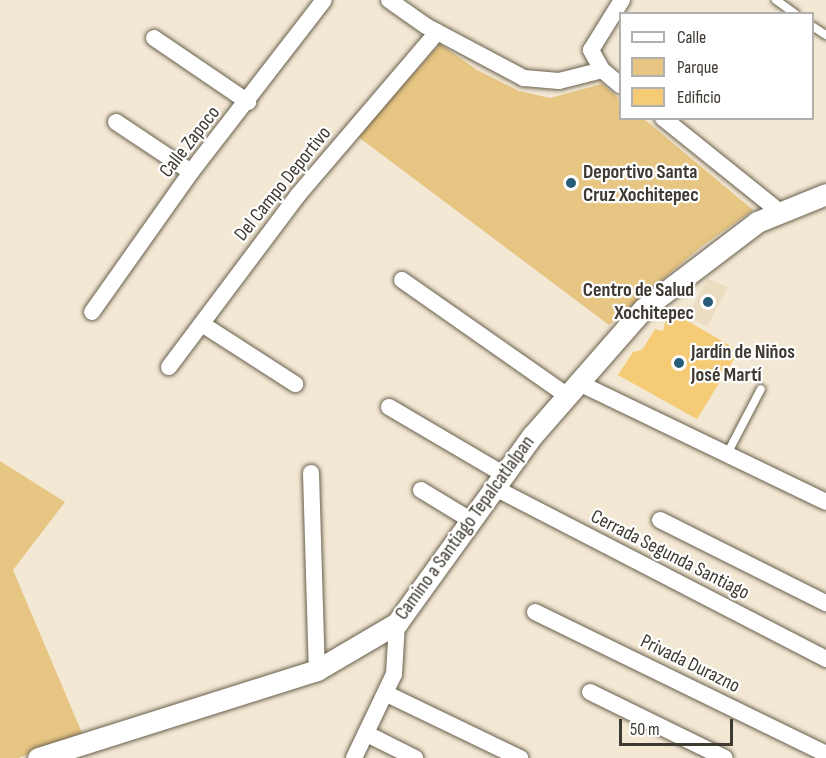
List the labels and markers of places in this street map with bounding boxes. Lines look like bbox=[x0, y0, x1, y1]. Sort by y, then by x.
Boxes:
place label: Deportivo Santa Cruz Xochitepec bbox=[583, 160, 699, 207]
marker: Deportivo Santa Cruz Xochitepec bbox=[564, 176, 578, 190]
place label: Centro de Salud Xochitepec bbox=[583, 278, 694, 325]
marker: Centro de Salud Xochitepec bbox=[699, 293, 717, 311]
place label: Jardín de Niños José Martí bbox=[691, 340, 795, 387]
marker: Jardín de Niños José Martí bbox=[672, 356, 686, 370]

